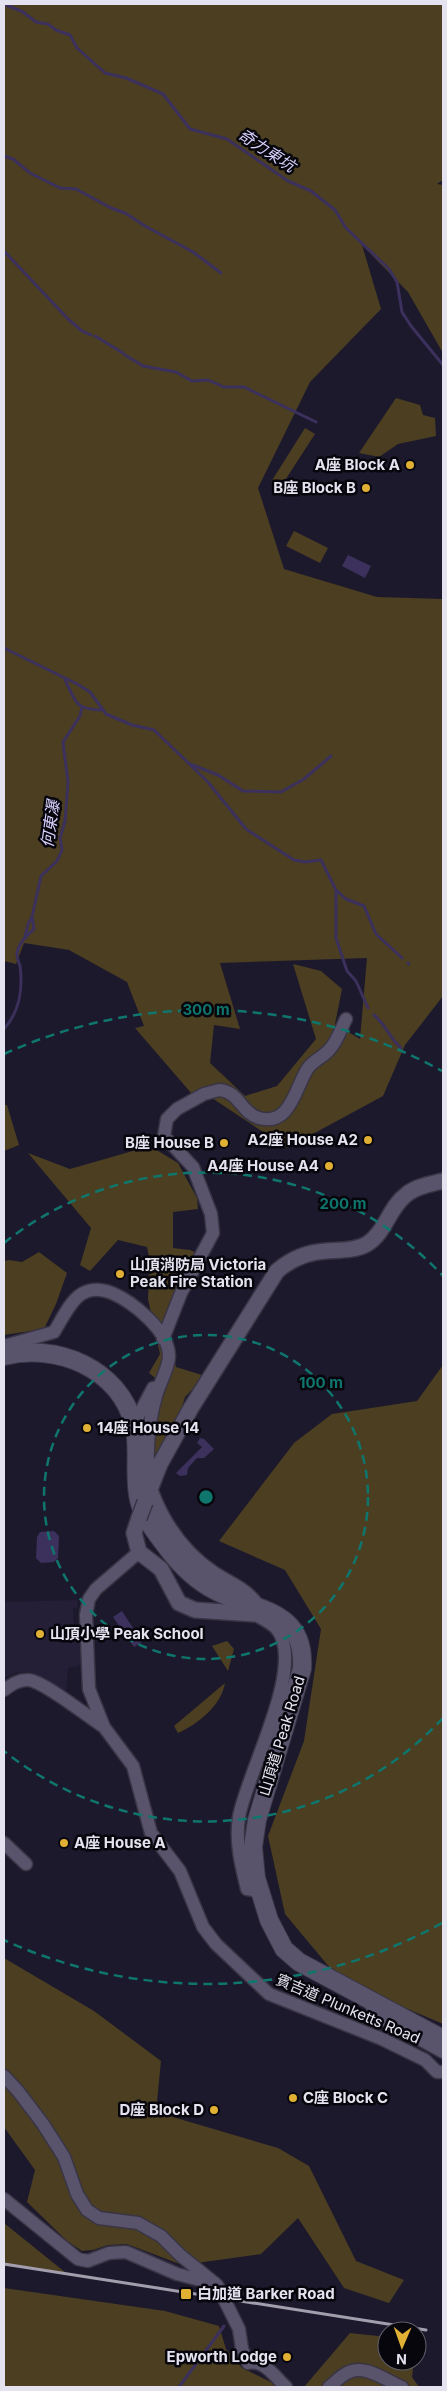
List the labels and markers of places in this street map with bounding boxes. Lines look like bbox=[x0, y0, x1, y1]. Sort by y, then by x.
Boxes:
place label: A座 Block A bbox=[315, 455, 400, 474]
marker: A座 Block A bbox=[404, 459, 416, 471]
place label: B座 Block B bbox=[273, 478, 356, 497]
marker: B座 Block B bbox=[360, 482, 372, 494]
place label: A2座 House A2 bbox=[248, 1130, 358, 1149]
place label: B座 House B bbox=[125, 1133, 214, 1152]
marker: A2座 House A2 bbox=[362, 1134, 374, 1146]
marker: B座 House B bbox=[218, 1137, 230, 1149]
place label: A4座 House A4 bbox=[207, 1156, 319, 1175]
marker: A4座 House A4 bbox=[323, 1160, 335, 1172]
place label: 山頂消防局 Victoria Peak Fire Station bbox=[130, 1255, 266, 1291]
marker: 山頂消防局 Victoria Peak Fire Station bbox=[114, 1268, 126, 1280]
place label: 14座 House 14 bbox=[97, 1418, 199, 1437]
marker: 14座 House 14 bbox=[81, 1422, 93, 1434]
centre of rings bbox=[197, 1488, 215, 1506]
place label: 山頂小學 Peak School bbox=[50, 1624, 204, 1643]
marker: 山頂小學 Peak School bbox=[34, 1628, 46, 1640]
place label: A座 House A bbox=[74, 1833, 166, 1852]
marker: A座 House A bbox=[58, 1837, 70, 1849]
place label: C座 Block C bbox=[303, 2088, 388, 2107]
marker: C座 Block C bbox=[287, 2092, 299, 2104]
place label: D座 Block D bbox=[120, 2100, 204, 2119]
marker: D座 Block D bbox=[208, 2104, 220, 2116]
place label: 白加道 Barker Road bbox=[197, 2284, 335, 2303]
marker: 白加道 Barker Road bbox=[179, 2287, 193, 2301]
place label: Epworth Lodge bbox=[167, 2347, 277, 2366]
marker: Epworth Lodge bbox=[281, 2351, 293, 2363]

